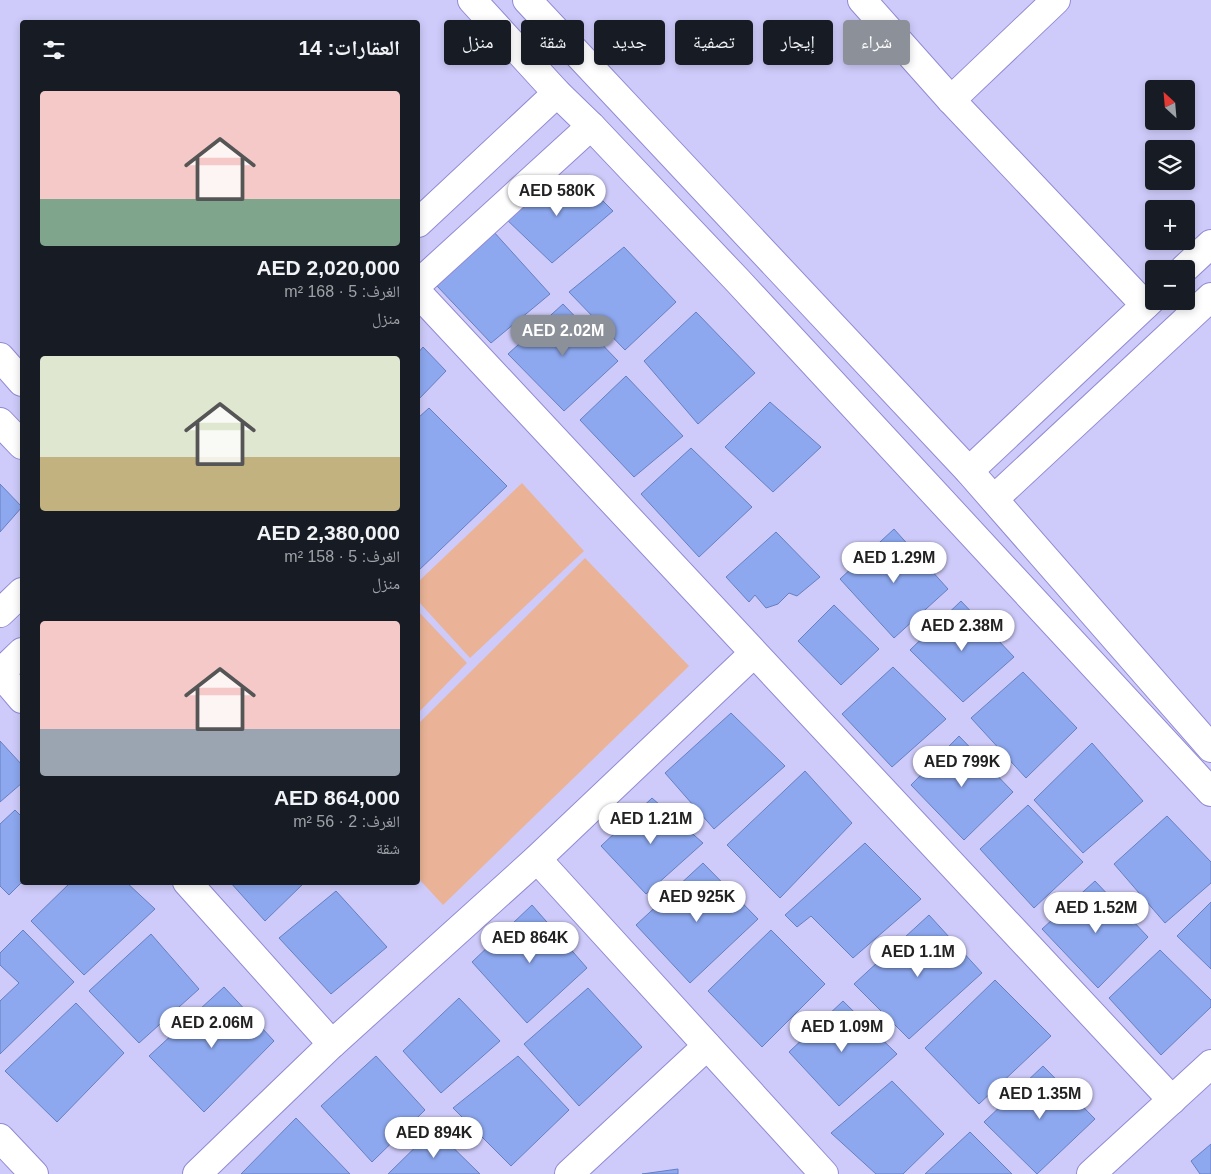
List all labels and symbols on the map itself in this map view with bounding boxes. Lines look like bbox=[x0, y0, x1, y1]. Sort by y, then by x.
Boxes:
north arrow bbox=[1145, 80, 1195, 130]
pin: AED 580K bbox=[505, 174, 609, 217]
pin: AED 2.02M bbox=[506, 314, 620, 357]
pin: AED 1.29M bbox=[837, 542, 951, 584]
pin: AED 2.38M bbox=[905, 610, 1019, 652]
pin: AED 799K bbox=[910, 746, 1014, 788]
pin: AED 1.21M bbox=[594, 802, 708, 845]
pin: AED 925K bbox=[645, 880, 749, 923]
pin: AED 1.52M bbox=[1039, 892, 1153, 934]
pin: AED 864K bbox=[478, 922, 582, 964]
pin: AED 1.1M bbox=[866, 936, 970, 978]
pin: AED 2.06M bbox=[155, 1006, 269, 1049]
pin: AED 1.09M bbox=[785, 1010, 899, 1053]
pin: AED 1.35M bbox=[983, 1078, 1097, 1120]
pin: AED 894K bbox=[382, 1116, 486, 1159]

